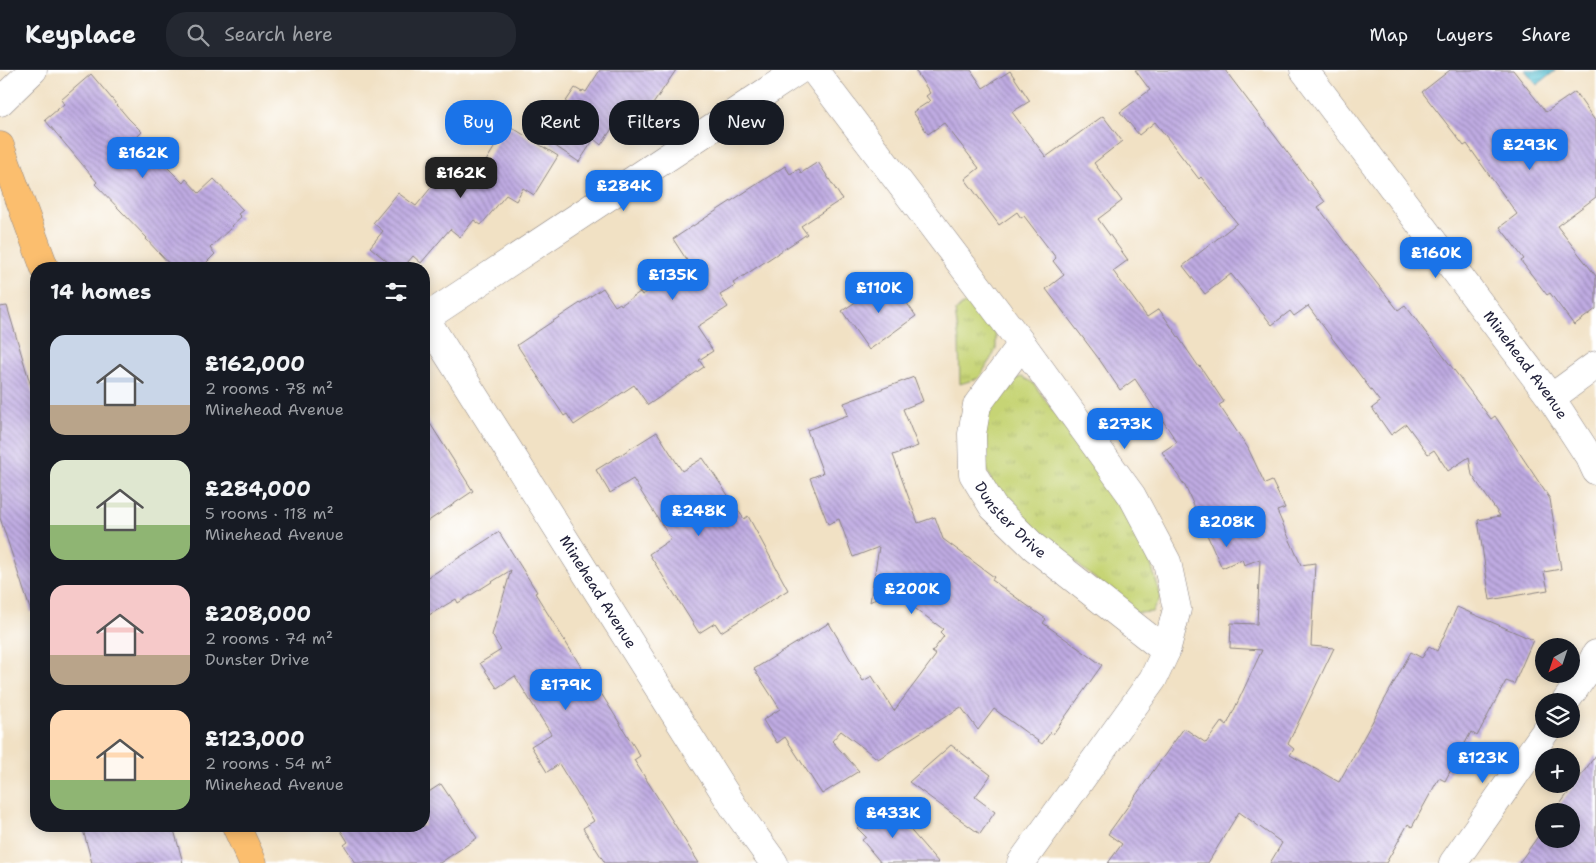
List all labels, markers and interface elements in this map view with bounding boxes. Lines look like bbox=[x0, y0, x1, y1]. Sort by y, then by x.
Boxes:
search box bbox=[166, 12, 516, 57]
text: Keyplace bbox=[25, 19, 136, 51]
icon: search bbox=[184, 21, 212, 49]
text: Search here bbox=[224, 22, 333, 47]
text: Map bbox=[1370, 23, 1408, 47]
text: Layers bbox=[1436, 23, 1493, 47]
text: Share bbox=[1521, 23, 1571, 47]
chip: Buy bbox=[445, 100, 512, 145]
chip: Rent bbox=[522, 100, 599, 145]
chip: Filters bbox=[609, 100, 699, 145]
chip: New bbox=[709, 100, 784, 145]
pin: £293K bbox=[1495, 128, 1565, 171]
text: £293K bbox=[1503, 134, 1557, 155]
pin: £162K bbox=[108, 136, 178, 179]
text: £162K bbox=[118, 142, 168, 163]
pin: £162K bbox=[426, 156, 496, 199]
text: £162K bbox=[436, 162, 486, 183]
pin: £284K bbox=[589, 170, 659, 212]
text: £284K bbox=[596, 175, 652, 196]
pin: £160K bbox=[1401, 236, 1471, 279]
text: £160K bbox=[1411, 242, 1461, 263]
pin: £135K bbox=[638, 258, 708, 301]
text: £135K bbox=[649, 264, 697, 285]
pin: £110K bbox=[844, 272, 914, 314]
text: £110K bbox=[856, 277, 902, 298]
text: 14 homes bbox=[50, 278, 151, 306]
icon: filters bbox=[382, 278, 410, 306]
street label: Minehead Avenue bbox=[1479, 307, 1572, 423]
text: £162,000 bbox=[205, 350, 305, 378]
icon: home bbox=[90, 355, 150, 415]
text: 2 rooms · 78 m² bbox=[205, 378, 333, 399]
text: Minehead Avenue bbox=[205, 399, 344, 420]
pin: £273K bbox=[1090, 408, 1160, 450]
text: £273K bbox=[1098, 413, 1152, 434]
text: £284,000 bbox=[205, 475, 311, 503]
street label: Dunster Drive bbox=[970, 478, 1050, 563]
icon: home bbox=[90, 480, 150, 540]
pin: £248K bbox=[664, 494, 734, 537]
text: £248K bbox=[672, 500, 726, 521]
text: 5 rooms · 118 m² bbox=[205, 503, 334, 524]
pin: £208K bbox=[1192, 506, 1262, 548]
text: £208K bbox=[1200, 511, 1254, 532]
text: Minehead Avenue bbox=[205, 524, 344, 545]
street label: Minehead Avenue bbox=[555, 532, 641, 652]
pin: £200K bbox=[877, 572, 947, 615]
text: £200K bbox=[885, 578, 939, 599]
text: £208,000 bbox=[205, 600, 311, 628]
icon: home bbox=[90, 605, 150, 665]
text: 2 rooms · 74 m² bbox=[205, 628, 333, 649]
north arrow bbox=[1535, 638, 1580, 682]
map controls bbox=[1535, 638, 1580, 848]
text: Dunster Drive bbox=[205, 649, 310, 670]
pin: £179K bbox=[531, 668, 601, 711]
text: £179K bbox=[541, 674, 591, 695]
button: layers bbox=[1535, 693, 1580, 738]
text: £123,000 bbox=[205, 725, 305, 753]
icon: home bbox=[90, 730, 150, 790]
pin: £123K bbox=[1448, 742, 1518, 784]
text: £123K bbox=[1458, 747, 1508, 768]
button: + bbox=[1535, 748, 1580, 793]
text: 2 rooms · 54 m² bbox=[205, 753, 332, 774]
text: Minehead Avenue bbox=[205, 774, 344, 795]
pin: £433K bbox=[858, 796, 928, 839]
text: £433K bbox=[866, 802, 920, 823]
button: − bbox=[1535, 803, 1580, 848]

